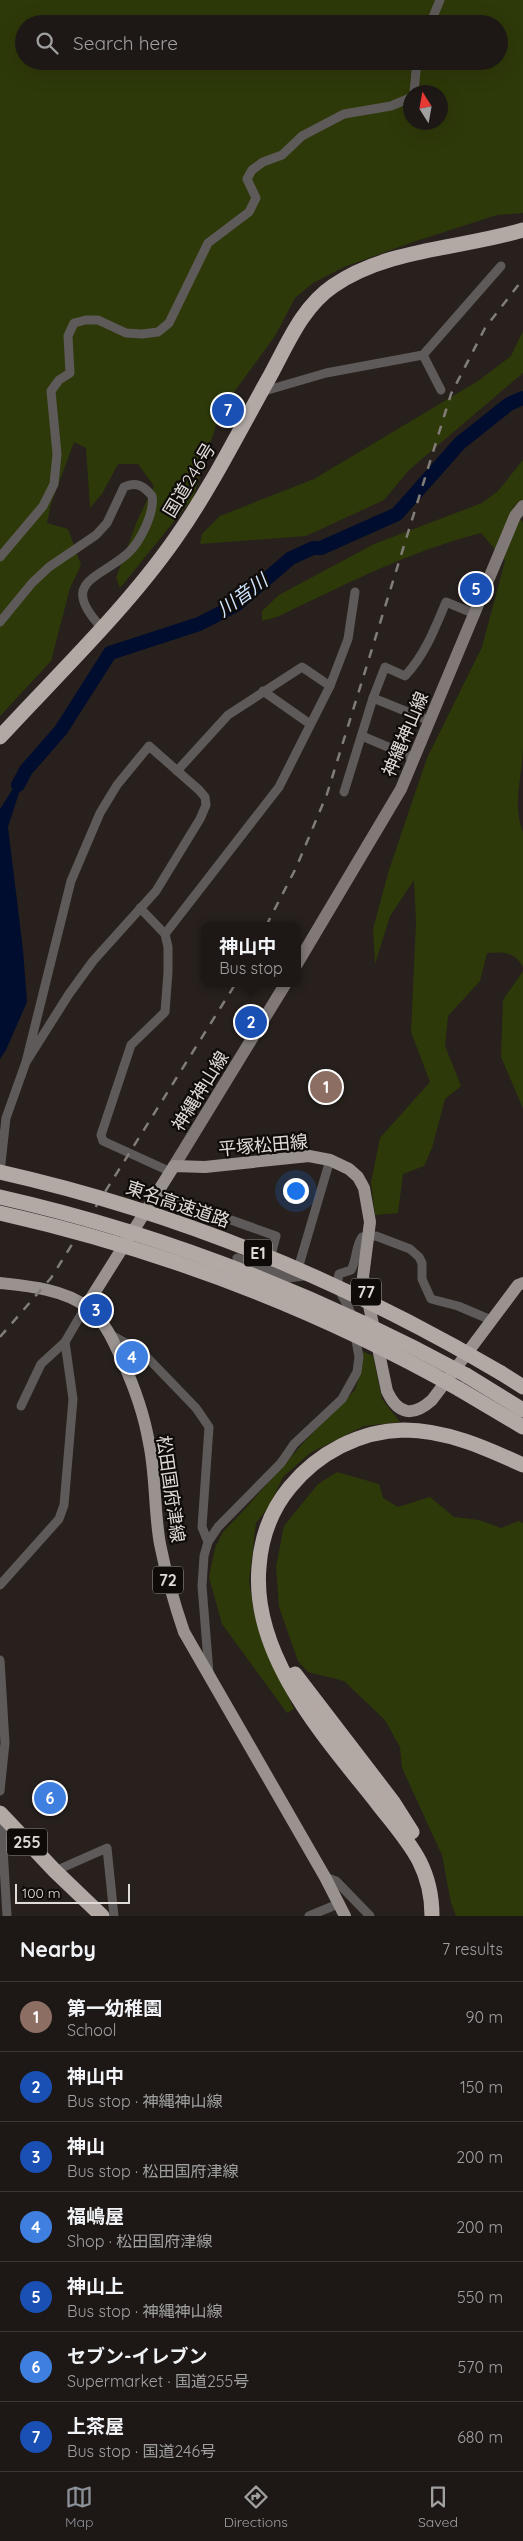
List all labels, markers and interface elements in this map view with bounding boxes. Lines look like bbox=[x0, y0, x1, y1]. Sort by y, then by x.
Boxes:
search box bbox=[15, 15, 508, 70]
icon: search bbox=[33, 29, 61, 57]
text: Search here bbox=[73, 31, 178, 55]
north arrow bbox=[403, 85, 448, 130]
pin: 7 bbox=[212, 391, 244, 429]
street label: 国道246号 bbox=[158, 439, 220, 521]
water label: 川音川 bbox=[212, 567, 274, 621]
pin: 5 bbox=[460, 570, 492, 608]
street label: 神縄神山線 bbox=[377, 688, 433, 780]
popup bbox=[201, 922, 301, 987]
text: 神山中 bbox=[219, 934, 276, 958]
text: Bus stop bbox=[219, 958, 283, 978]
pin: 2 bbox=[235, 1003, 267, 1041]
street label: 神縄神山線 bbox=[166, 1047, 234, 1135]
pin: 1 bbox=[310, 1068, 342, 1106]
street label: 平塚松田線 bbox=[217, 1130, 309, 1160]
street label: 東名高速道路 bbox=[123, 1176, 233, 1232]
your location bbox=[283, 1178, 309, 1204]
road number: E1 bbox=[244, 1240, 272, 1266]
road number: 77 bbox=[351, 1278, 381, 1305]
pin: 3 bbox=[80, 1291, 112, 1329]
pin: 4 bbox=[116, 1338, 148, 1376]
street label: 松田国府津線 bbox=[152, 1434, 190, 1544]
road number: 72 bbox=[153, 1566, 183, 1594]
pin: 6 bbox=[34, 1779, 66, 1817]
road number: 255 bbox=[7, 1828, 47, 1855]
scale bar bbox=[15, 1881, 130, 1904]
text: 100 m bbox=[22, 1884, 60, 1902]
text: Nearby bbox=[20, 1936, 96, 1962]
text: 7 results bbox=[442, 1939, 503, 1959]
text: 第一幼稚園 bbox=[67, 1996, 162, 2020]
text: 1 bbox=[33, 2007, 39, 2027]
text: 90 m bbox=[466, 2007, 503, 2027]
text: School bbox=[67, 2020, 116, 2040]
text: 神山中 bbox=[67, 2064, 124, 2088]
text: 2 bbox=[31, 2077, 41, 2097]
text: 150 m bbox=[460, 2077, 503, 2097]
text: Bus stop · 神縄神山線 bbox=[67, 2091, 222, 2111]
text: 神山 bbox=[67, 2134, 105, 2158]
text: 3 bbox=[32, 2147, 40, 2167]
text: 200 m bbox=[456, 2147, 503, 2167]
text: Bus stop · 松田国府津線 bbox=[67, 2161, 238, 2181]
text: 福嶋屋 bbox=[67, 2204, 124, 2228]
text: 4 bbox=[31, 2217, 41, 2237]
text: 200 m bbox=[456, 2217, 503, 2237]
text: Shop · 松田国府津線 bbox=[67, 2231, 212, 2251]
text: 神山上 bbox=[67, 2274, 124, 2298]
text: 5 bbox=[31, 2287, 41, 2307]
text: 550 m bbox=[457, 2287, 503, 2307]
text: Bus stop · 神縄神山線 bbox=[67, 2301, 222, 2321]
text: セブン-イレブン bbox=[67, 2344, 208, 2368]
text: 6 bbox=[32, 2357, 40, 2377]
text: 570 m bbox=[458, 2357, 503, 2377]
text: Supermarket · 国道255号 bbox=[67, 2371, 249, 2391]
text: 上茶屋 bbox=[67, 2414, 124, 2438]
text: 7 bbox=[32, 2427, 40, 2447]
text: 680 m bbox=[457, 2427, 503, 2447]
text: Bus stop · 国道246号 bbox=[67, 2441, 216, 2461]
tab: Map bbox=[65, 2483, 94, 2531]
tab: Directions bbox=[224, 2483, 288, 2531]
tab: Saved bbox=[418, 2483, 458, 2531]

